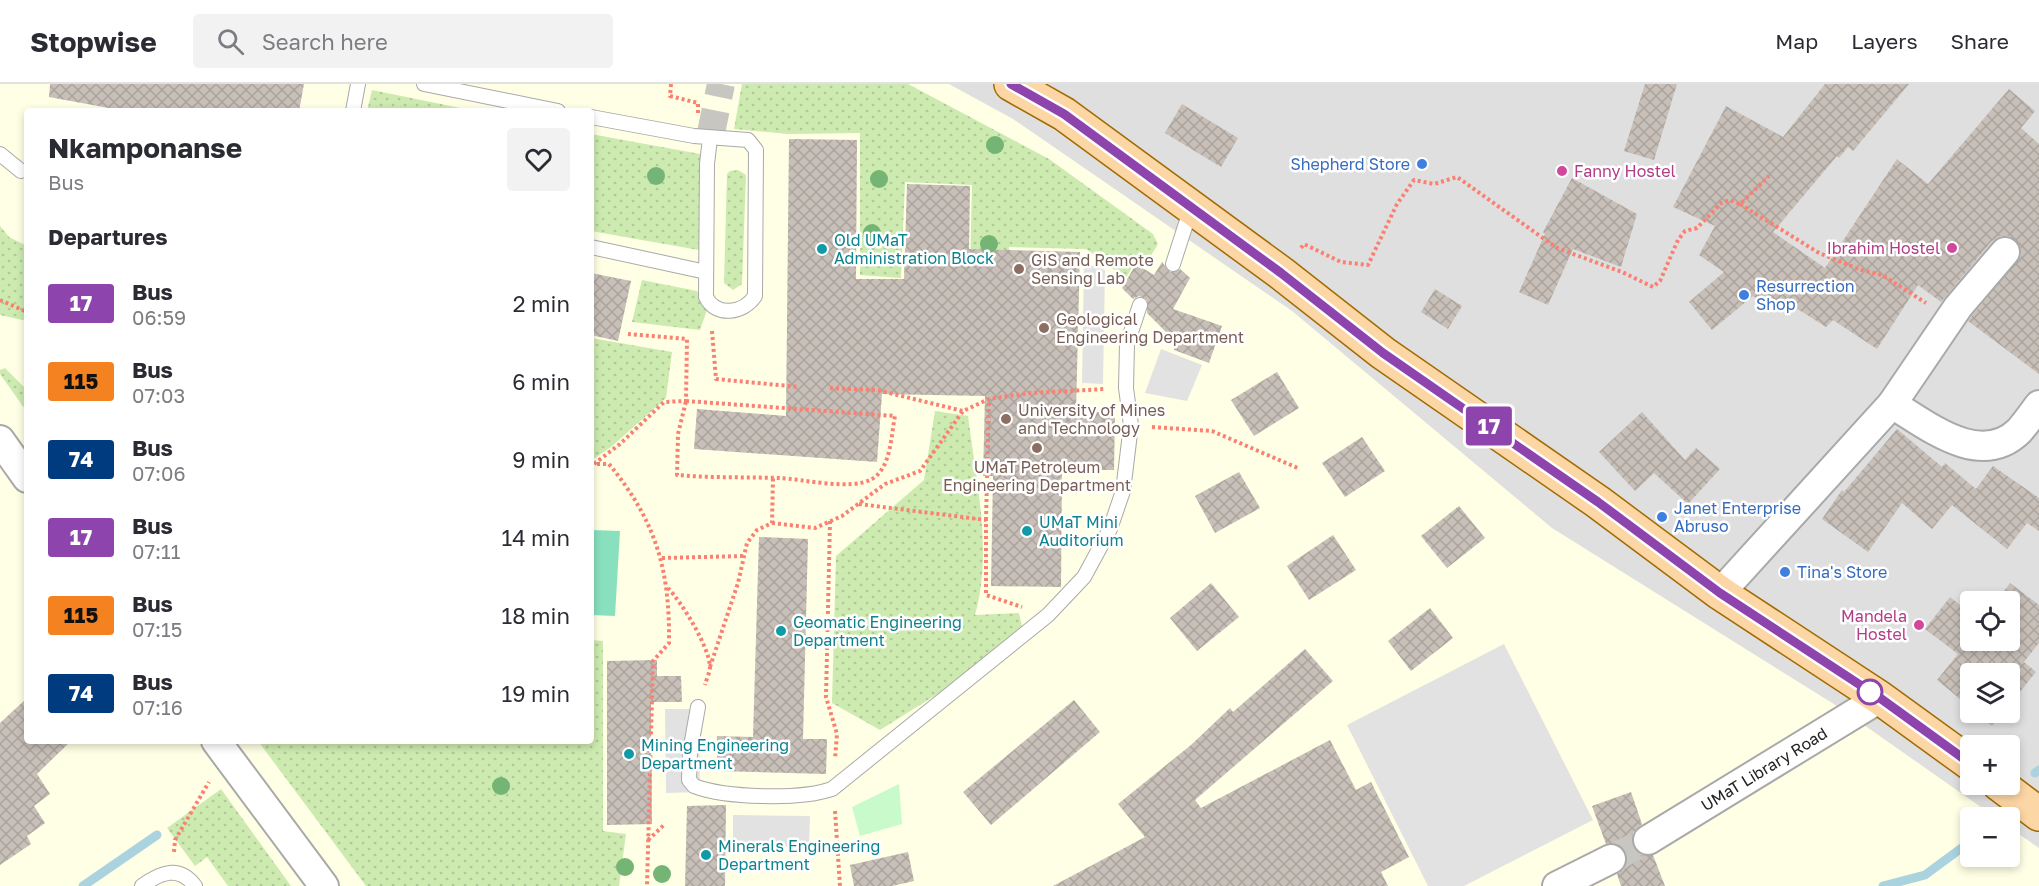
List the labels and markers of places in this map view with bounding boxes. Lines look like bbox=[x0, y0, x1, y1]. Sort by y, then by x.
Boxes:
place label: Shepherd Store bbox=[1290, 154, 1410, 174]
marker: Shepherd Store bbox=[1415, 157, 1429, 171]
place label: Fanny Hostel bbox=[1574, 161, 1676, 181]
marker: Fanny Hostel bbox=[1555, 164, 1569, 178]
place label: Old UMaT Administration Block bbox=[834, 230, 994, 268]
place label: Ibrahim Hostel bbox=[1827, 238, 1940, 258]
marker: Ibrahim Hostel bbox=[1945, 241, 1959, 255]
marker: Old UMaT Administration Block bbox=[815, 242, 829, 256]
place label: GIS and Remote Sensing Lab bbox=[1031, 250, 1154, 288]
marker: GIS and Remote Sensing Lab bbox=[1012, 262, 1026, 276]
place label: Resurrection Shop bbox=[1756, 276, 1855, 314]
marker: Resurrection Shop bbox=[1737, 288, 1751, 302]
place label: Geological Engineering Department bbox=[1056, 309, 1244, 347]
marker: Geological Engineering Department bbox=[1037, 321, 1051, 335]
place label: University of Mines and Technology bbox=[1018, 400, 1165, 438]
marker: University of Mines and Technology bbox=[999, 412, 1013, 426]
marker: UMaT Petroleum Engineering Department bbox=[1030, 441, 1044, 455]
place label: UMaT Petroleum Engineering Department bbox=[943, 457, 1131, 495]
place label: Janet Enterprise Abruso bbox=[1674, 498, 1801, 536]
marker: Janet Enterprise Abruso bbox=[1655, 510, 1669, 524]
place label: UMaT Mini Auditorium bbox=[1039, 512, 1124, 550]
marker: UMaT Mini Auditorium bbox=[1020, 524, 1034, 538]
place label: Tina's Store bbox=[1797, 562, 1887, 582]
marker: Tina's Store bbox=[1778, 565, 1792, 579]
place label: Mandela Hostel bbox=[1841, 606, 1907, 644]
place label: Geomatic Engineering Department bbox=[793, 612, 962, 650]
marker: Mandela Hostel bbox=[1912, 618, 1926, 632]
marker: Geomatic Engineering Department bbox=[774, 624, 788, 638]
unlabelled marker bbox=[1857, 679, 1883, 705]
place label: Mining Engineering Department bbox=[641, 735, 789, 773]
marker: Mining Engineering Department bbox=[622, 747, 636, 761]
place label: Minerals Engineering Department bbox=[718, 836, 880, 874]
marker: Minerals Engineering Department bbox=[699, 848, 713, 862]

